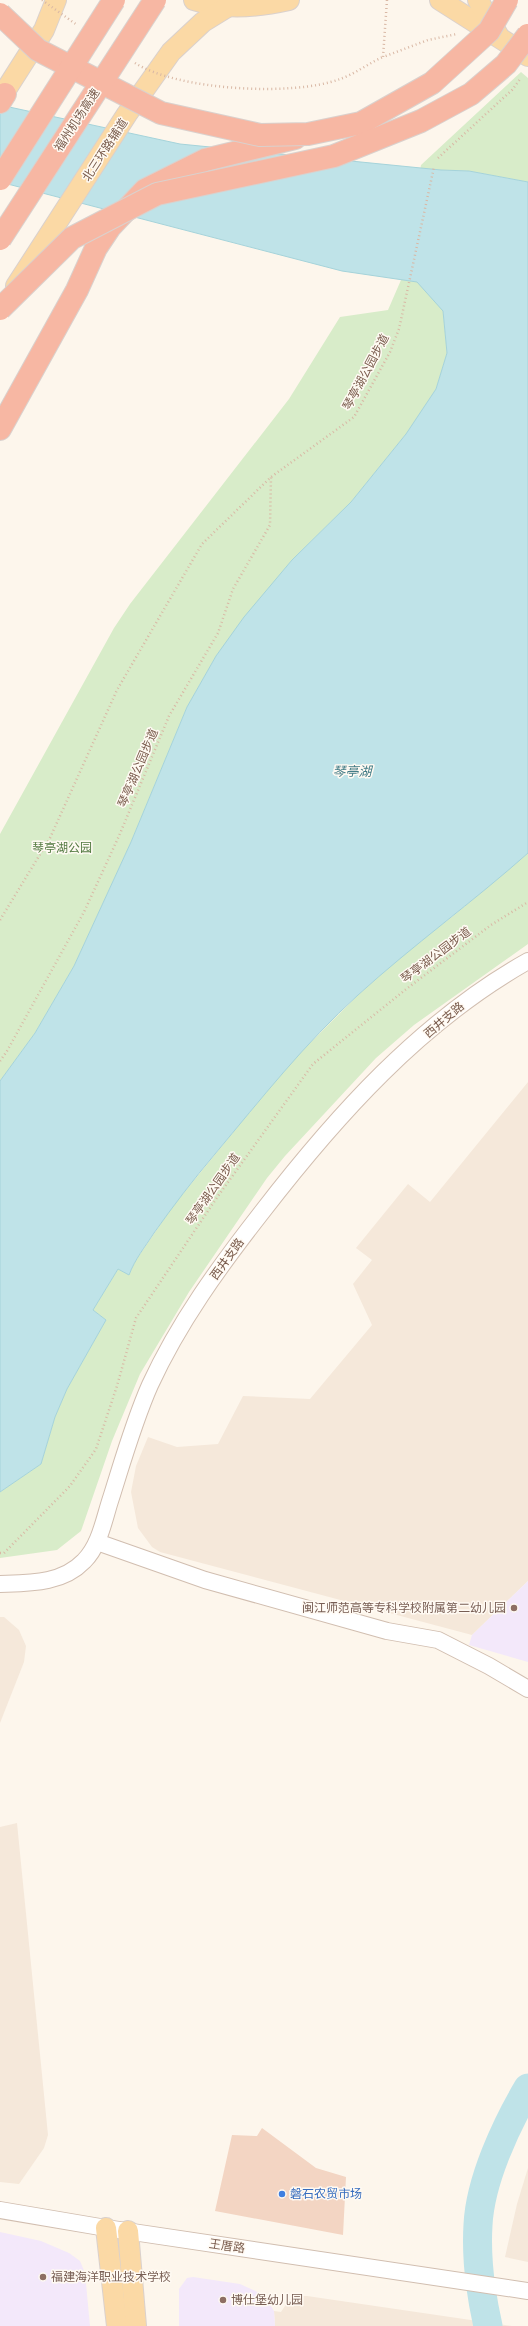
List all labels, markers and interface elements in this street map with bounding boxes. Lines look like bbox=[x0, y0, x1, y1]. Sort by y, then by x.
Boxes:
street label: 福州机场高速 bbox=[51, 85, 103, 155]
street label: 北三环路辅道 bbox=[79, 115, 131, 185]
street label: 琴亭湖公园步道 bbox=[339, 331, 393, 413]
street label: 琴亭湖公园步道 bbox=[114, 726, 162, 810]
water label: 琴亭湖 bbox=[332, 763, 373, 781]
park label: 琴亭湖公园 bbox=[32, 840, 92, 856]
street label: 琴亭湖公园步道 bbox=[398, 923, 474, 987]
street label: 西井支路 bbox=[420, 998, 468, 1042]
street label: 琴亭湖公园步道 bbox=[182, 1150, 244, 1228]
street label: 西井支路 bbox=[206, 1235, 248, 1283]
place label: 闽江师范高等专科学校附属第二幼儿园 bbox=[302, 1600, 506, 1616]
marker: 闽江师范高等专科学校附属第二幼儿园 bbox=[509, 1603, 519, 1613]
place label: 磐石农贸市场 bbox=[290, 2186, 362, 2202]
marker: 磐石农贸市场 bbox=[277, 2189, 287, 2199]
street label: 王厝路 bbox=[208, 2236, 246, 2256]
place label: 福建海洋职业技术学校 bbox=[51, 2269, 171, 2285]
marker: 福建海洋职业技术学校 bbox=[38, 2272, 48, 2282]
place label: 博仕堡幼儿园 bbox=[231, 2292, 303, 2308]
marker: 博仕堡幼儿园 bbox=[218, 2295, 228, 2305]

